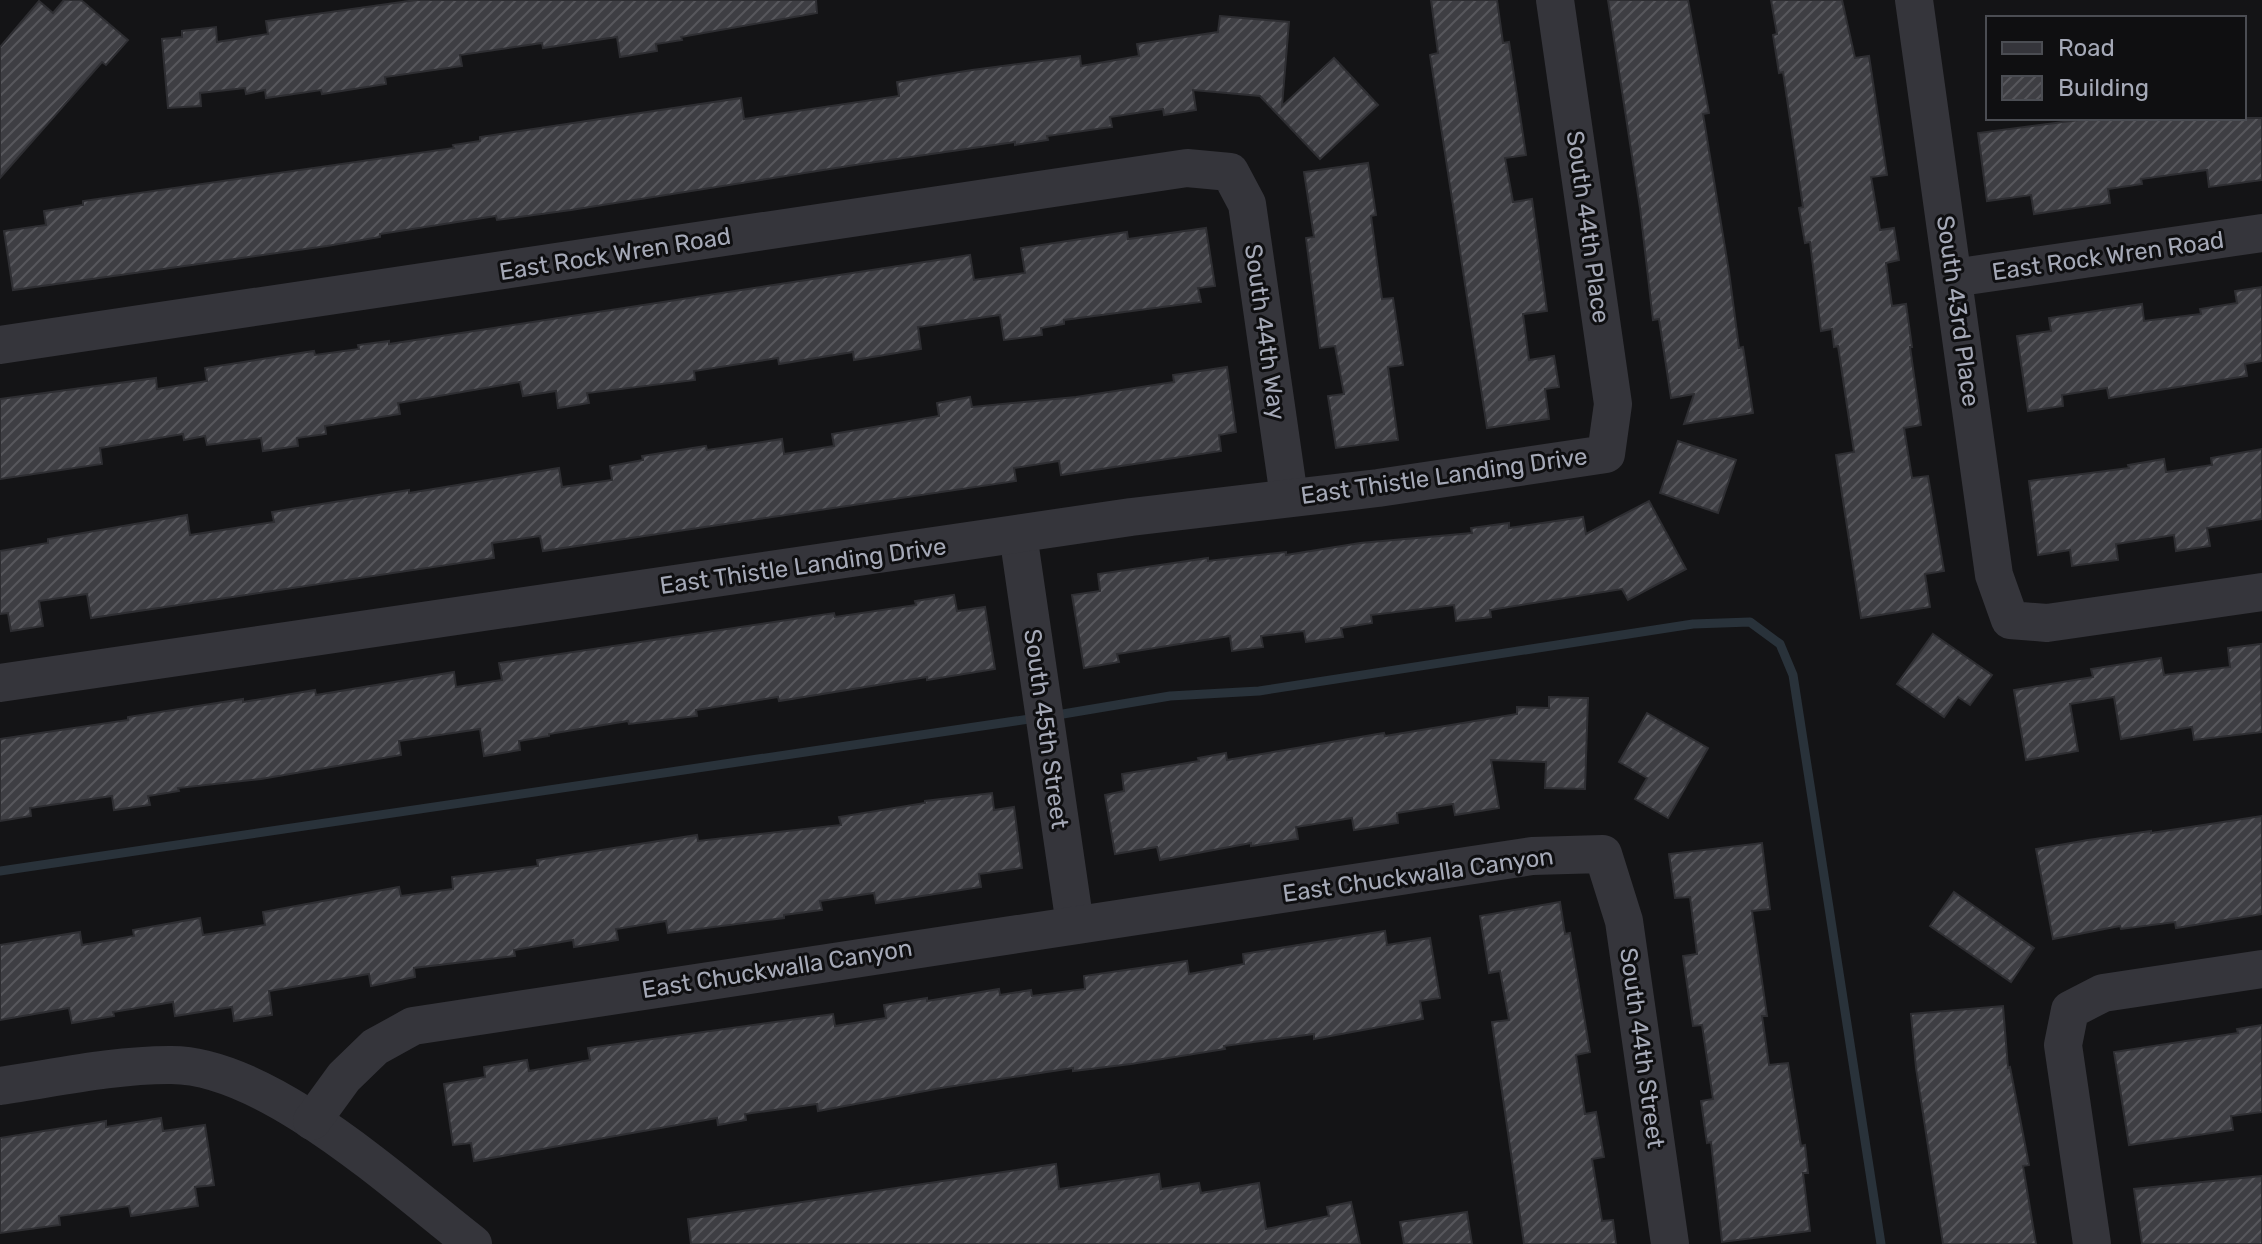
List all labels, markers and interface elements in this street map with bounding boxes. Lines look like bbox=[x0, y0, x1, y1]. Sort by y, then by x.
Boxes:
legend bbox=[1986, 16, 2246, 120]
text: Road bbox=[2058, 34, 2115, 62]
text: Building bbox=[2058, 74, 2149, 102]
street label: South 44th Place bbox=[1561, 129, 1615, 325]
street label: South 43rd Place bbox=[1931, 214, 1985, 408]
street label: East Rock Wren Road bbox=[497, 222, 733, 286]
street label: East Rock Wren Road bbox=[1990, 226, 2226, 286]
street label: South 44th Way bbox=[1239, 242, 1291, 422]
street label: East Thistle Landing Drive bbox=[1299, 442, 1589, 510]
street label: East Thistle Landing Drive bbox=[658, 532, 948, 600]
street label: South 45th Street bbox=[1018, 627, 1074, 831]
street label: East Chuckwalla Canyon bbox=[1281, 842, 1555, 908]
street label: East Chuckwalla Canyon bbox=[640, 934, 914, 1004]
street label: South 44th Street bbox=[1614, 946, 1670, 1150]

